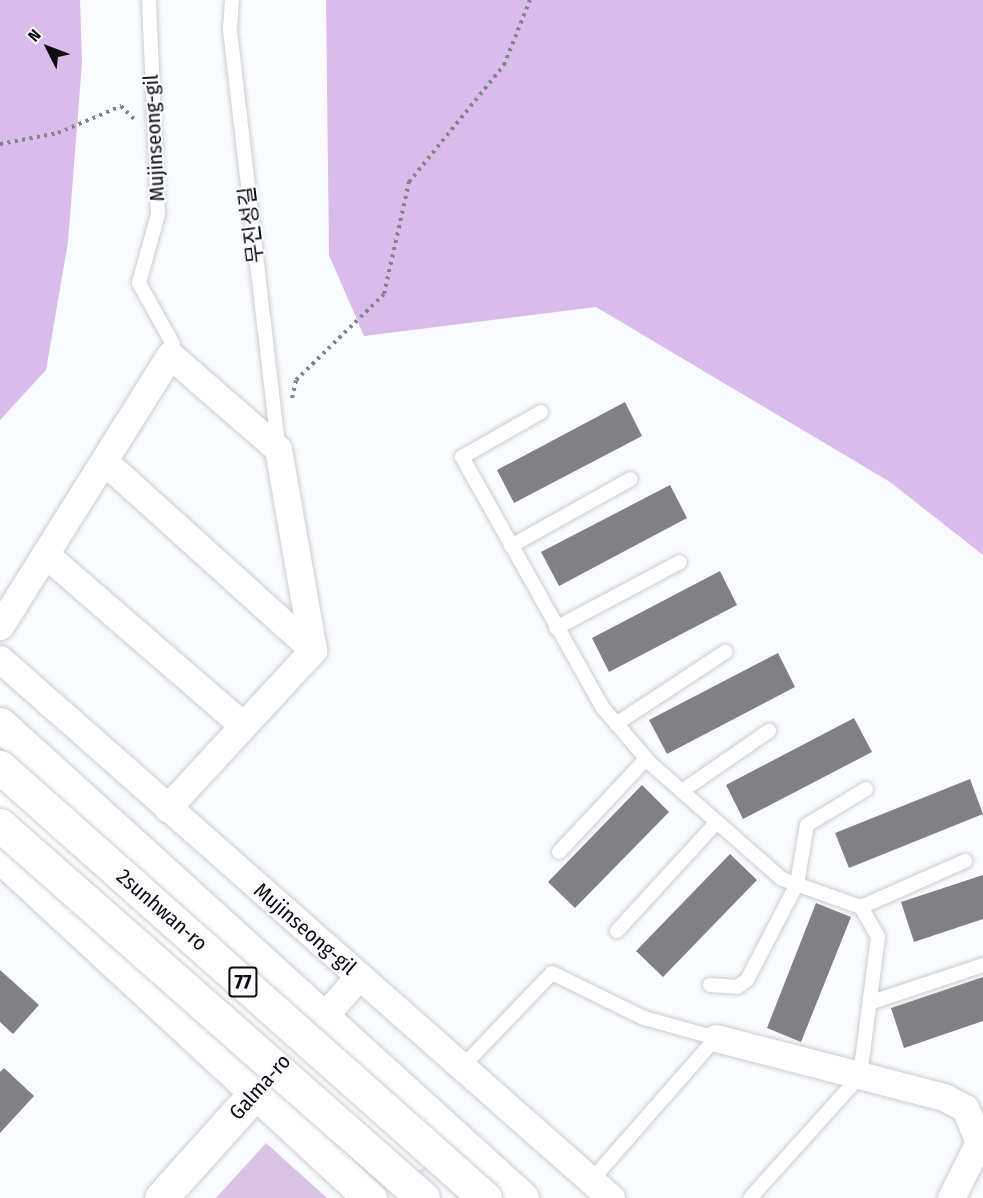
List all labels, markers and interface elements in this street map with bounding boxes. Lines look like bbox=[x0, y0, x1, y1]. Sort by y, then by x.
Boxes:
north arrow bbox=[18, 18, 78, 78]
text: N bbox=[24, 26, 45, 46]
street label: Mujinseong-gil bbox=[138, 74, 170, 202]
street label: 무진성길 bbox=[234, 185, 268, 265]
street label: 2sunhwan-ro bbox=[112, 864, 212, 956]
street label: Mujinseong-gil bbox=[249, 878, 361, 980]
road number: 77 bbox=[228, 965, 258, 999]
street label: Galma-ro bbox=[224, 1049, 296, 1125]

